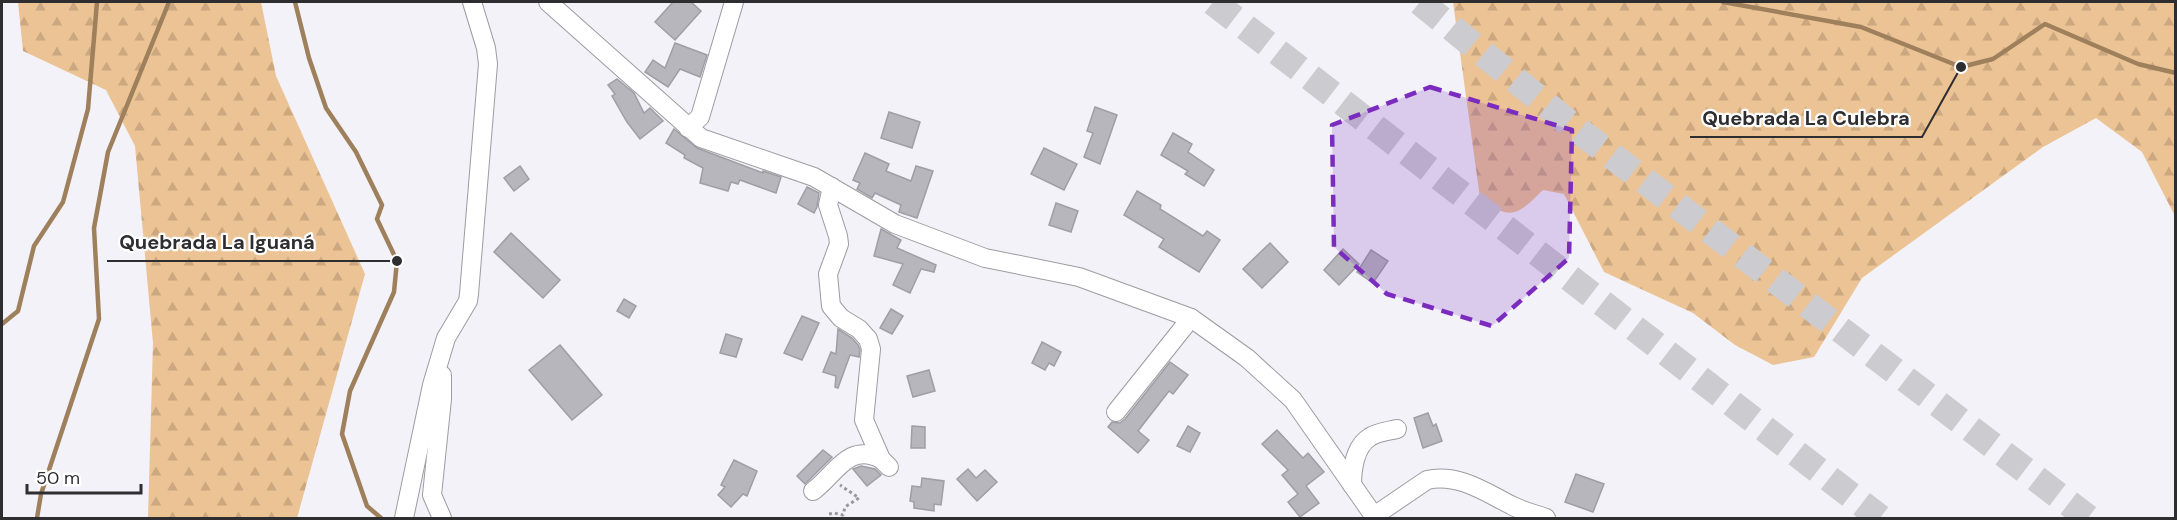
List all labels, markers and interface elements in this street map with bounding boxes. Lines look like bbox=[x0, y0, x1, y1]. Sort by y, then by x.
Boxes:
callout: Quebrada La Culebra bbox=[1690, 99, 1922, 137]
text: Quebrada La Culebra bbox=[1702, 105, 1910, 131]
callout: Quebrada La Iguaná bbox=[107, 223, 326, 261]
text: Quebrada La Iguaná bbox=[119, 229, 315, 255]
scale bar bbox=[27, 457, 141, 495]
text: 50 m bbox=[36, 466, 80, 490]

